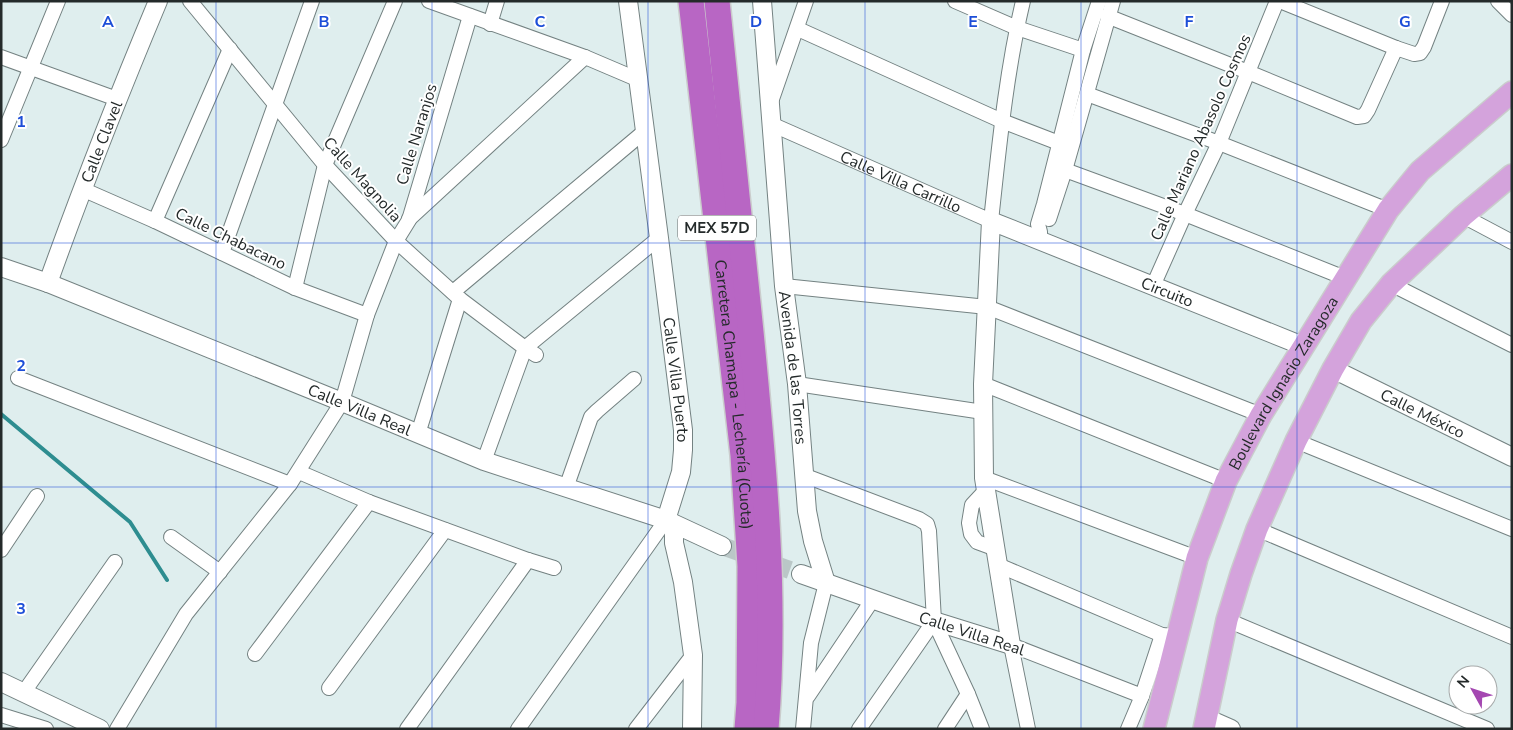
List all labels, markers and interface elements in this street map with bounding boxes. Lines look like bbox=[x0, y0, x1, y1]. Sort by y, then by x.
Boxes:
text: A bbox=[102, 11, 114, 33]
text: B bbox=[318, 11, 330, 33]
text: C bbox=[535, 11, 546, 33]
text: D bbox=[750, 11, 762, 33]
text: E bbox=[968, 11, 978, 33]
text: F bbox=[1185, 11, 1194, 33]
text: G bbox=[1399, 11, 1411, 33]
street label: Calle Mariano Abasolo Cosmos bbox=[1145, 31, 1257, 244]
street label: Calle Naranjos bbox=[391, 81, 443, 188]
street label: Calle Clavel bbox=[76, 98, 128, 186]
text: 1 bbox=[16, 111, 26, 133]
street label: Calle Magnolia bbox=[318, 132, 406, 227]
street label: Calle Villa Carrillo bbox=[836, 146, 965, 219]
street label: Calle Chabacano bbox=[171, 203, 290, 275]
road number: MEX 57D bbox=[678, 216, 756, 240]
street label: Carretera Chamapa - Lechería (Cuota) bbox=[709, 258, 758, 530]
street label: Circuito bbox=[1137, 272, 1196, 313]
street label: Avenida de las Torres bbox=[773, 289, 812, 445]
street label: Boulevard Ignacio Zaragoza bbox=[1224, 292, 1344, 474]
street label: Calle Villa Puerto bbox=[657, 316, 693, 443]
text: 2 bbox=[16, 355, 26, 377]
street label: Calle Villa Real bbox=[304, 379, 415, 442]
street label: Calle México bbox=[1376, 384, 1468, 444]
text: 3 bbox=[16, 598, 26, 620]
street label: Calle Villa Real bbox=[916, 606, 1028, 661]
north arrow bbox=[1448, 665, 1498, 715]
text: N bbox=[1453, 672, 1474, 692]

